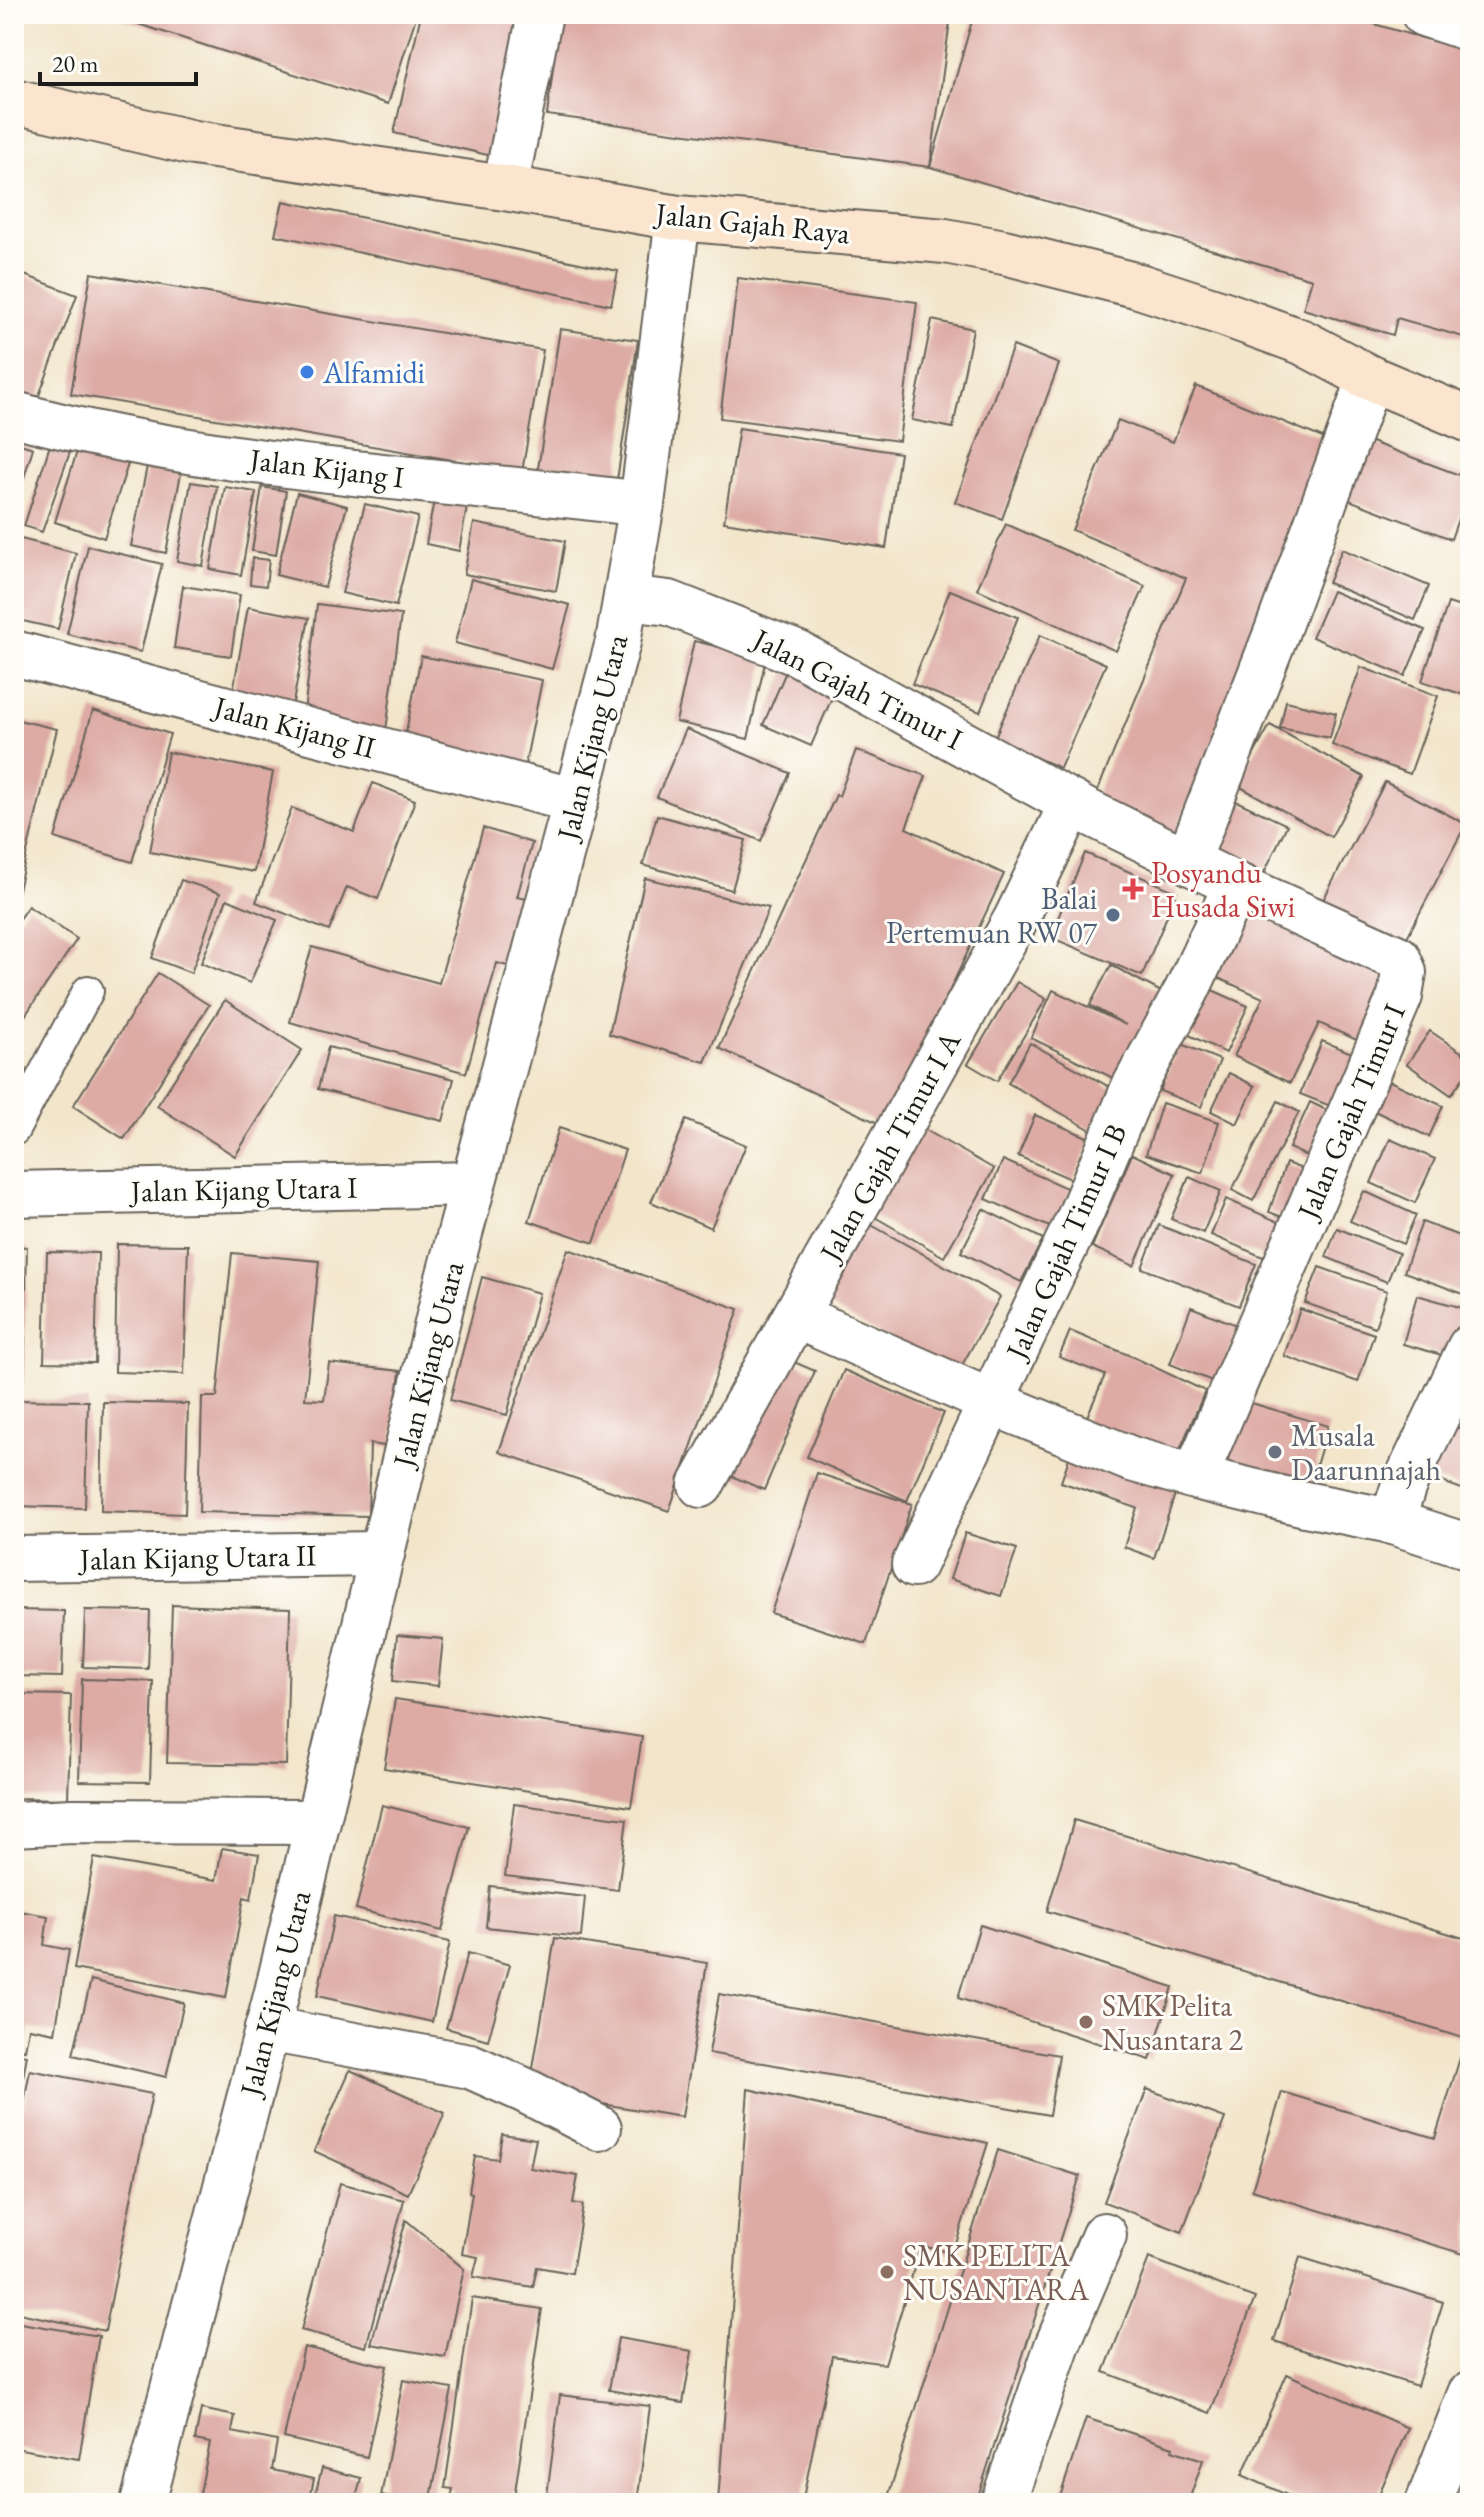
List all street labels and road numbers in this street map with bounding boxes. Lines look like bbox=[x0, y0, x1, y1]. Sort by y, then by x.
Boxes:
street label: Jalan Gajah Raya bbox=[651, 193, 852, 253]
street label: Jalan Kijang I bbox=[245, 439, 406, 497]
street label: Jalan Gajah Timur I bbox=[744, 618, 969, 759]
street label: Jalan Kijang Utara bbox=[547, 630, 636, 847]
street label: Jalan Kijang II bbox=[207, 686, 380, 767]
street label: Jalan Gajah Timur I bbox=[1287, 998, 1414, 1227]
street label: Jalan Gajah Timur I A bbox=[809, 1024, 969, 1270]
street label: Jalan Gajah Timur I B bbox=[995, 1117, 1135, 1367]
street label: Jalan Kijang Utara I bbox=[128, 1168, 357, 1211]
street label: Jalan Kijang Utara bbox=[383, 1257, 472, 1474]
street label: Jalan Kijang Utara II bbox=[76, 1535, 317, 1579]
street label: Jalan Kijang Utara bbox=[230, 1886, 319, 2103]

